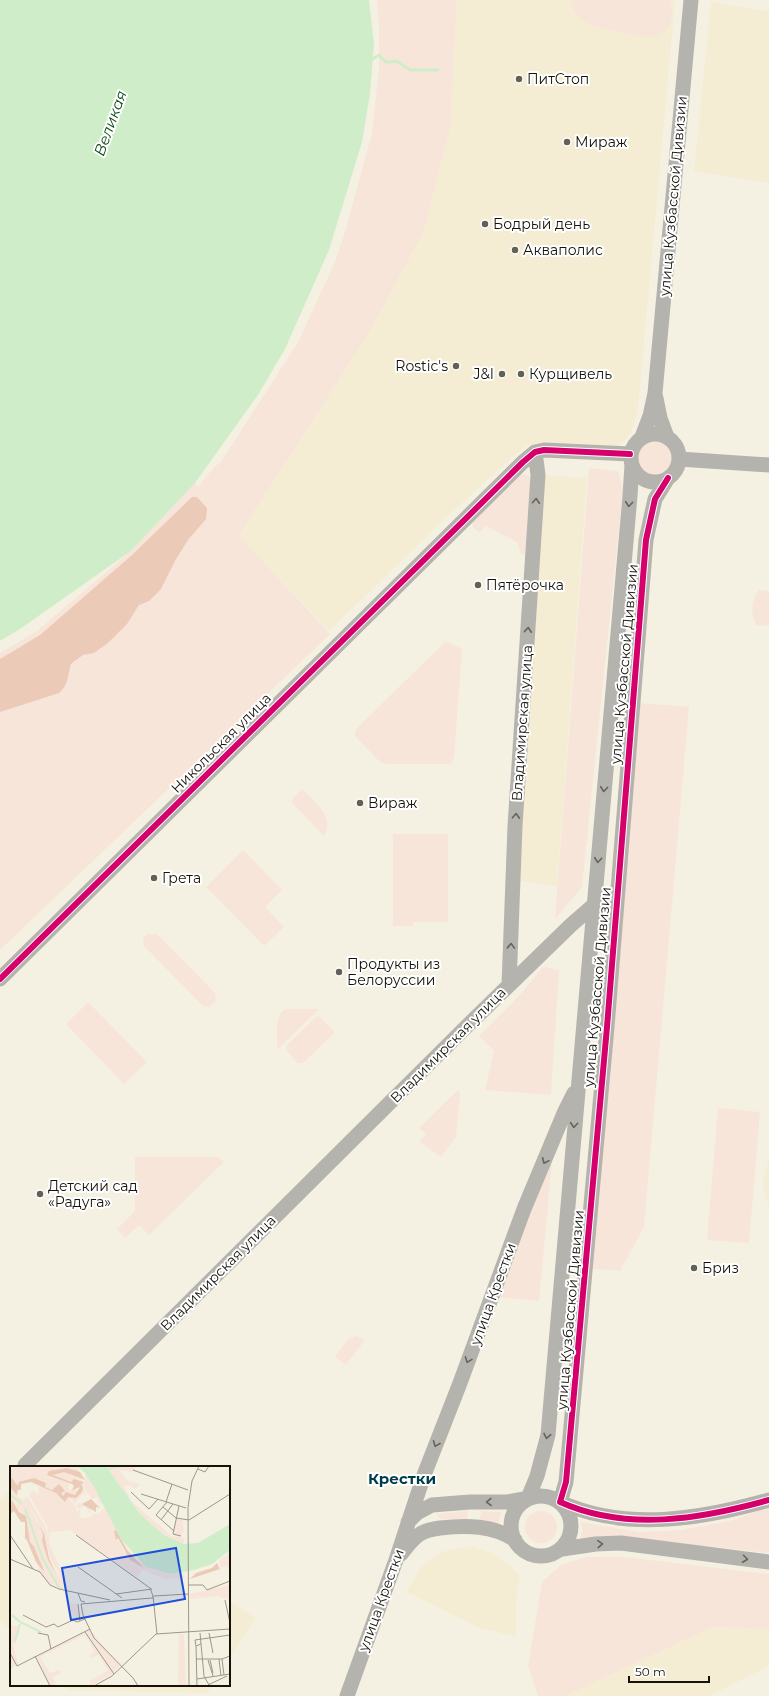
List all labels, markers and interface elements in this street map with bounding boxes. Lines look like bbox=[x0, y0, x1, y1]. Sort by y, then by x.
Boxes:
place label: ПитСтоп bbox=[527, 70, 589, 88]
marker: ПитСтоп bbox=[514, 74, 524, 84]
water label: Великая bbox=[89, 88, 131, 158]
street label: улица Кузбасской Дивизии bbox=[655, 95, 691, 298]
place label: Мираж bbox=[575, 133, 628, 151]
marker: Мираж bbox=[562, 137, 572, 147]
place label: Бодрый день bbox=[493, 215, 590, 233]
marker: Бодрый день bbox=[480, 219, 490, 229]
place label: Акваполис bbox=[523, 241, 603, 259]
marker: Акваполис bbox=[510, 245, 520, 255]
place label: Rostic's bbox=[395, 357, 448, 375]
marker: Rostic's bbox=[451, 361, 461, 371]
place label: J&I bbox=[472, 365, 494, 383]
place label: Курщивель bbox=[529, 365, 612, 383]
marker: J&I bbox=[497, 369, 507, 379]
marker: Курщивель bbox=[516, 369, 526, 379]
one-way arrow bbox=[532, 498, 541, 504]
one-way arrow bbox=[625, 501, 634, 507]
street label: улица Кузбасской Дивизии bbox=[606, 563, 642, 766]
place label: Пятёрочка bbox=[486, 576, 564, 594]
marker: Пятёрочка bbox=[473, 580, 483, 590]
one-way arrow bbox=[523, 627, 532, 633]
street label: Владимирская улица bbox=[508, 644, 536, 802]
street label: Никольская улица bbox=[167, 689, 275, 797]
one-way arrow bbox=[600, 786, 609, 792]
place label: Вираж bbox=[368, 794, 418, 812]
marker: Вираж bbox=[355, 798, 365, 808]
one-way arrow bbox=[511, 813, 520, 819]
one-way arrow bbox=[594, 857, 603, 863]
place label: Грета bbox=[162, 869, 201, 887]
marker: Грета bbox=[149, 873, 159, 883]
street label: улица Кузбасской Дивизии bbox=[579, 886, 615, 1089]
one-way arrow bbox=[506, 943, 515, 949]
place label: Продукты из Белоруссии bbox=[347, 955, 440, 989]
marker: Продукты из Белоруссии bbox=[334, 967, 344, 977]
street label: Владимирская улица bbox=[386, 983, 510, 1107]
one-way arrow bbox=[570, 1122, 579, 1129]
one-way arrow bbox=[542, 1156, 550, 1164]
place label: Детский сад «Радуга» bbox=[48, 1177, 138, 1211]
marker: Детский сад «Радуга» bbox=[35, 1189, 45, 1199]
street label: улица Кузбасской Дивизии bbox=[552, 1209, 588, 1412]
street label: Владимирская улица bbox=[156, 1211, 280, 1335]
street label: улица Крестки bbox=[466, 1240, 520, 1349]
place label: Бриз bbox=[702, 1259, 739, 1277]
marker: Бриз bbox=[689, 1263, 699, 1273]
one-way arrow bbox=[465, 1357, 473, 1364]
one-way arrow bbox=[543, 1433, 552, 1439]
one-way arrow bbox=[432, 1441, 440, 1448]
inset map bbox=[10, 1466, 230, 1686]
district label: Крестки bbox=[368, 1469, 436, 1488]
one-way arrow bbox=[486, 1498, 492, 1506]
one-way arrow bbox=[597, 1539, 603, 1548]
street label: улица Крестки bbox=[354, 1546, 408, 1655]
one-way arrow bbox=[742, 1554, 748, 1563]
scale bar bbox=[629, 1658, 709, 1684]
text: 50 m bbox=[635, 1664, 666, 1679]

